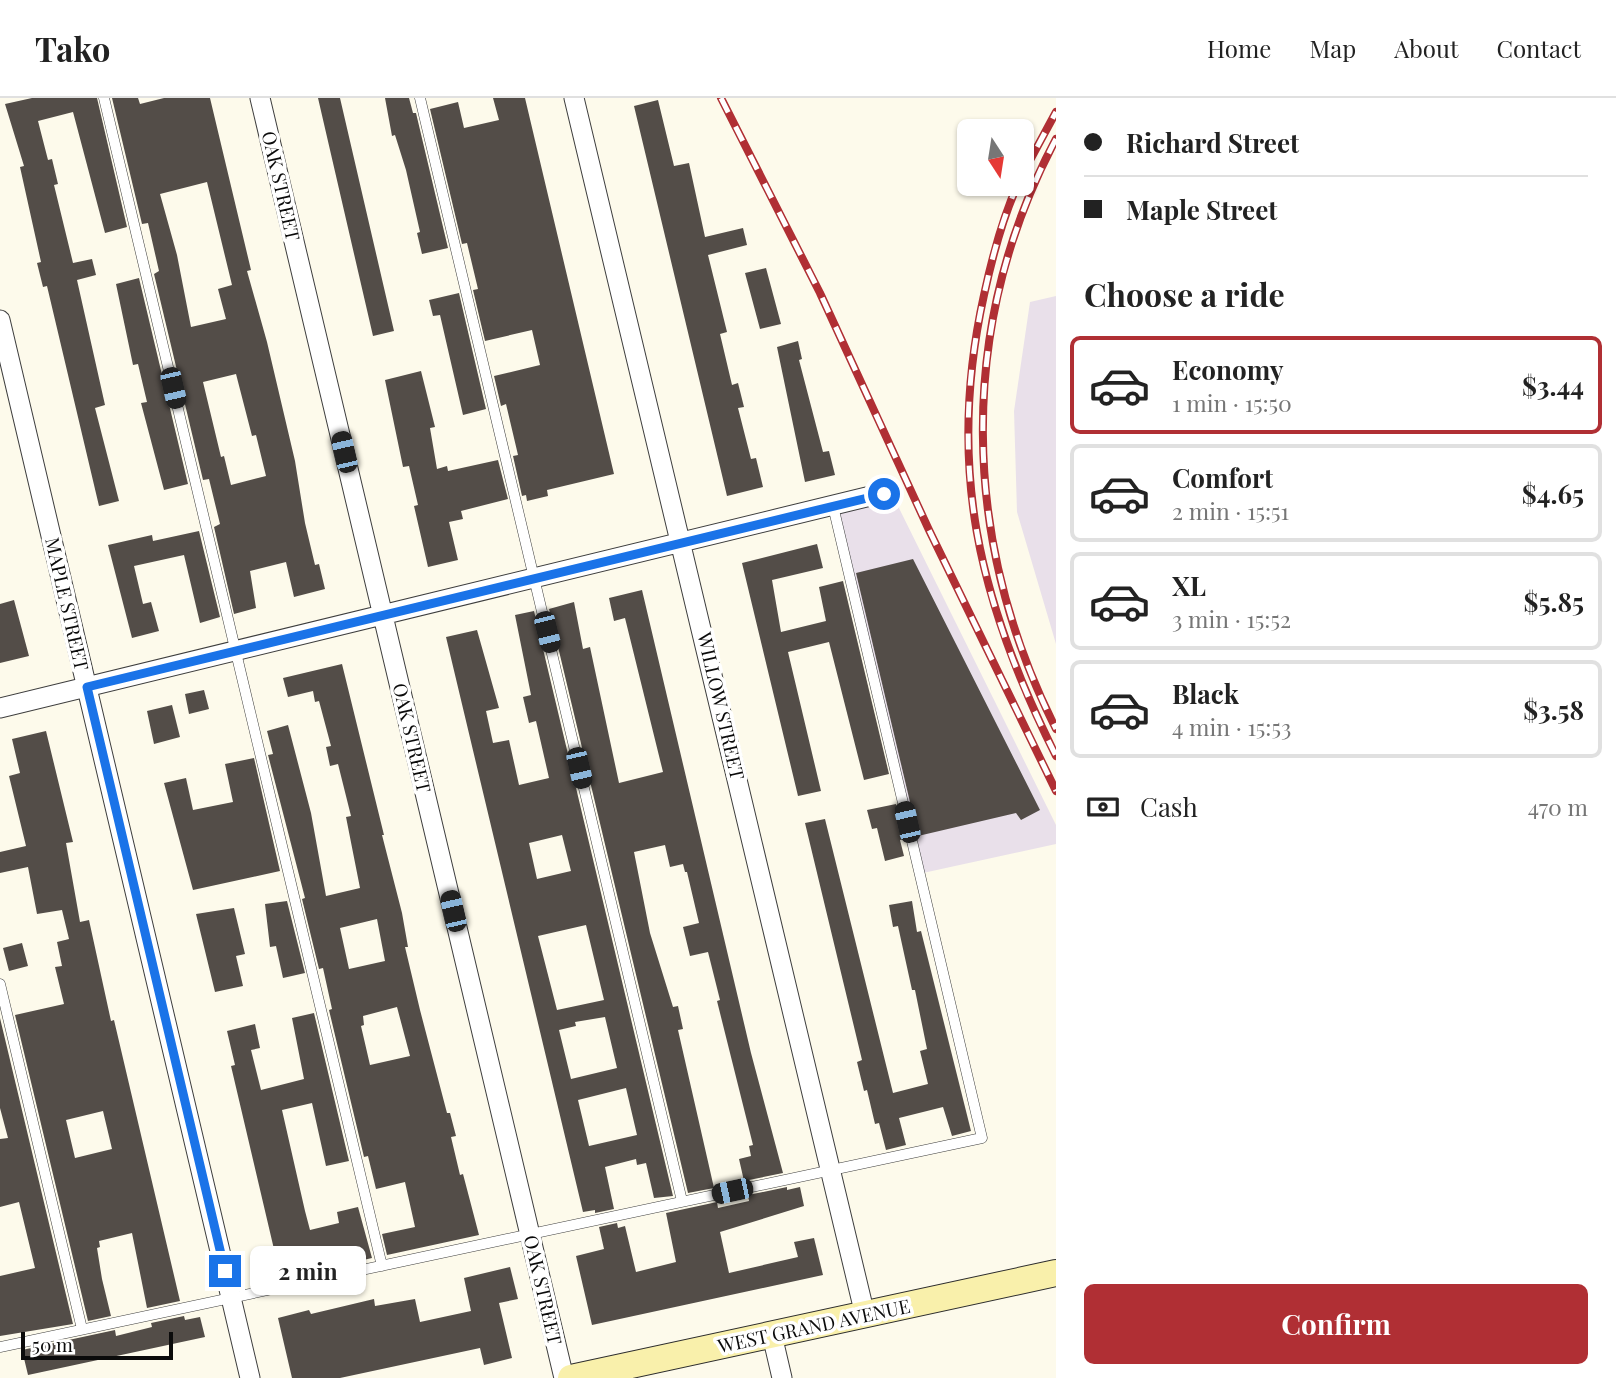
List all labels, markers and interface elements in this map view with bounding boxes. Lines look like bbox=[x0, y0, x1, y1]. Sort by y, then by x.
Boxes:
text: Tako bbox=[35, 26, 110, 70]
text: Home bbox=[1207, 32, 1271, 64]
text: Map bbox=[1309, 32, 1356, 64]
text: About bbox=[1394, 32, 1458, 64]
text: Contact bbox=[1496, 32, 1581, 64]
north arrow bbox=[957, 119, 1034, 196]
map controls bbox=[957, 119, 1034, 196]
text: Richard Street bbox=[1126, 125, 1299, 160]
street label: OAK STREET bbox=[257, 128, 307, 243]
text: Maple Street bbox=[1126, 192, 1277, 227]
text: Choose a ride bbox=[1084, 272, 1285, 315]
text: Economy bbox=[1172, 352, 1283, 387]
icon: car bbox=[1088, 354, 1151, 417]
car bbox=[159, 365, 188, 411]
text: $3.44 bbox=[1522, 368, 1584, 403]
text: 1 min · 15:50 bbox=[1172, 387, 1292, 418]
car bbox=[330, 429, 359, 475]
text: Comfort bbox=[1172, 460, 1273, 495]
icon: car bbox=[1088, 462, 1151, 525]
text: $4.65 bbox=[1522, 476, 1584, 511]
route start bbox=[868, 478, 900, 510]
text: 2 min · 15:51 bbox=[1172, 495, 1289, 526]
street label: MAPLE STREET bbox=[40, 535, 96, 673]
text: XL bbox=[1172, 568, 1206, 603]
icon: car bbox=[1088, 570, 1151, 633]
text: $5.85 bbox=[1524, 584, 1584, 619]
text: 3 min · 15:52 bbox=[1172, 603, 1291, 634]
car bbox=[532, 609, 563, 655]
street label: WILLOW STREET bbox=[692, 629, 752, 782]
text: Black bbox=[1172, 676, 1239, 711]
icon: car bbox=[1088, 678, 1151, 741]
street label: OAK STREET bbox=[388, 680, 438, 795]
text: $3.58 bbox=[1523, 692, 1584, 727]
text: 4 min · 15:53 bbox=[1172, 711, 1291, 742]
car bbox=[565, 745, 594, 791]
icon: cash bbox=[1084, 788, 1122, 826]
text: Cash bbox=[1140, 789, 1198, 824]
text: 470 m bbox=[1528, 791, 1588, 822]
car bbox=[893, 799, 922, 845]
car bbox=[439, 888, 468, 934]
car bbox=[710, 1176, 755, 1206]
street label: OAK STREET bbox=[519, 1232, 569, 1347]
callout: 2 min bbox=[250, 1246, 365, 1296]
route end bbox=[209, 1255, 241, 1287]
text: 2 min bbox=[278, 1255, 338, 1286]
button: Confirm bbox=[1084, 1284, 1588, 1364]
street label: WEST GRAND AVENUE bbox=[714, 1292, 912, 1358]
scale bar bbox=[21, 1329, 173, 1361]
text: 50 m bbox=[32, 1331, 73, 1357]

